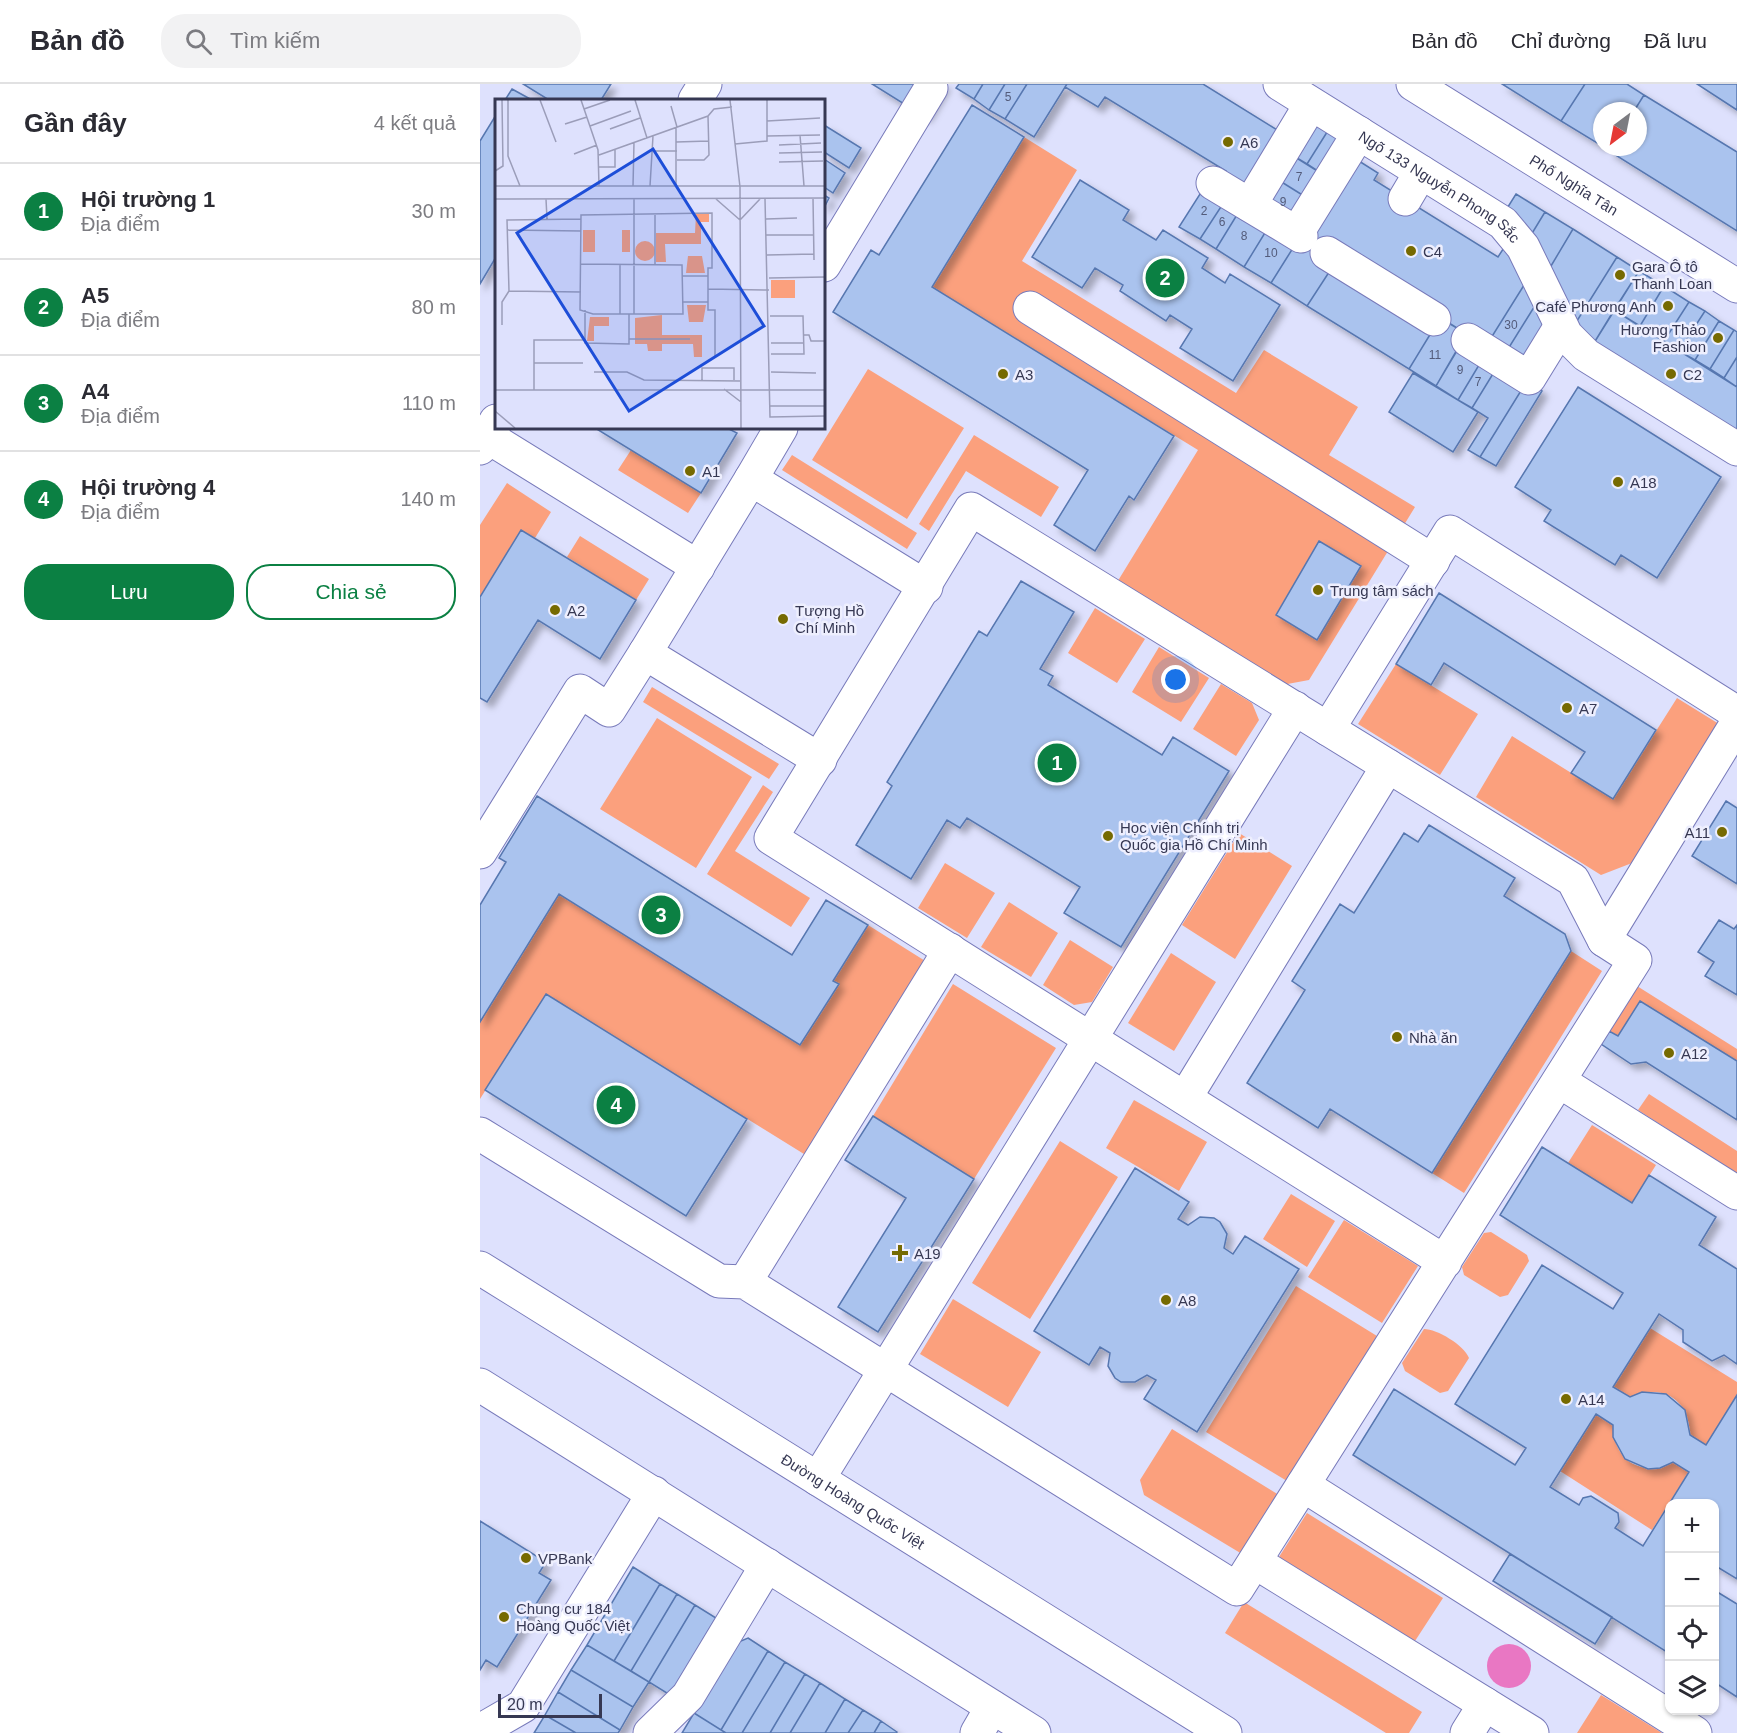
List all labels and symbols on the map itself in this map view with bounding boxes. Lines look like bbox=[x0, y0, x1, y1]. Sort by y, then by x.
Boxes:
house number: 5 bbox=[1005, 90, 1012, 104]
inset map bbox=[495, 99, 825, 429]
north arrow bbox=[1593, 102, 1647, 156]
street label: Ngõ 133 Nguyễn Phong Sắc bbox=[1356, 127, 1524, 246]
place label: A6 bbox=[1240, 134, 1258, 151]
marker: A6 bbox=[1221, 135, 1235, 149]
street label: Phố Nghĩa Tân bbox=[1527, 151, 1621, 218]
house number: 7 bbox=[1296, 170, 1303, 184]
house number: 9 bbox=[1280, 195, 1287, 209]
house number: 2 bbox=[1201, 204, 1208, 218]
house number: 6 bbox=[1219, 215, 1226, 229]
house number: 8 bbox=[1241, 229, 1248, 243]
place label: C4 bbox=[1423, 243, 1442, 260]
marker: C4 bbox=[1404, 244, 1418, 258]
house number: 10 bbox=[1264, 246, 1278, 260]
pin: 2 bbox=[1146, 256, 1184, 300]
place label: Gara Ô tô Thanh Loan bbox=[1632, 258, 1712, 292]
marker: Gara Ô tô Thanh Loan bbox=[1613, 268, 1627, 282]
place label: Café Phương Anh bbox=[1535, 298, 1656, 315]
marker: Café Phương Anh bbox=[1661, 299, 1675, 313]
house number: 30 bbox=[1504, 318, 1518, 332]
place label: Hương Thảo Fashion bbox=[1621, 321, 1706, 355]
marker: Hương Thảo Fashion bbox=[1711, 331, 1725, 345]
house number: 11 bbox=[1429, 348, 1442, 362]
house number: 9 bbox=[1457, 363, 1464, 377]
place label: A3 bbox=[1015, 366, 1033, 383]
place label: C2 bbox=[1683, 366, 1702, 383]
marker: A3 bbox=[996, 367, 1010, 381]
marker: C2 bbox=[1664, 367, 1678, 381]
house number: 7 bbox=[1475, 375, 1482, 389]
place label: A1 bbox=[702, 463, 720, 480]
marker: A1 bbox=[683, 464, 697, 478]
place label: A18 bbox=[1630, 474, 1657, 491]
marker: A18 bbox=[1611, 475, 1625, 489]
place label: Trung tâm sách bbox=[1330, 582, 1434, 599]
marker: Trung tâm sách bbox=[1311, 583, 1325, 597]
place label: A2 bbox=[567, 602, 585, 619]
place label: Tượng Hồ Chí Minh bbox=[795, 602, 864, 636]
marker: A2 bbox=[548, 603, 562, 617]
marker: Tượng Hồ Chí Minh bbox=[776, 612, 790, 626]
your location bbox=[1161, 665, 1190, 694]
place label: A7 bbox=[1579, 700, 1597, 717]
marker: A7 bbox=[1560, 701, 1574, 715]
pin: 1 bbox=[1038, 740, 1076, 786]
place label: Học viện Chính trị Quốc gia Hồ Chí Minh bbox=[1120, 819, 1268, 853]
place label: A11 bbox=[1684, 824, 1710, 841]
marker: A11 bbox=[1715, 825, 1729, 839]
marker: Học viện Chính trị Quốc gia Hồ Chí Minh bbox=[1101, 829, 1115, 843]
pin: 3 bbox=[642, 892, 681, 938]
place label: Nhà ăn bbox=[1409, 1029, 1457, 1046]
marker: Nhà ăn bbox=[1390, 1030, 1404, 1044]
place label: A12 bbox=[1681, 1045, 1708, 1062]
marker: A12 bbox=[1662, 1046, 1676, 1060]
pin: 4 bbox=[596, 1082, 636, 1128]
marker: A19 bbox=[891, 1244, 909, 1262]
place label: A19 bbox=[914, 1245, 941, 1262]
place label: A8 bbox=[1178, 1292, 1196, 1309]
marker: A8 bbox=[1159, 1293, 1173, 1307]
place label: A14 bbox=[1578, 1391, 1605, 1408]
marker: A14 bbox=[1559, 1392, 1573, 1406]
street label: Đường Hoàng Quốc Việt bbox=[779, 1450, 929, 1552]
place label: VPBank bbox=[538, 1550, 593, 1567]
marker: VPBank bbox=[519, 1551, 533, 1565]
place label: Chung cư 184 Hoàng Quốc Việt bbox=[516, 1600, 631, 1634]
marker: Chung cư 184 Hoàng Quốc Việt bbox=[497, 1610, 511, 1624]
scale bar bbox=[498, 1691, 602, 1718]

